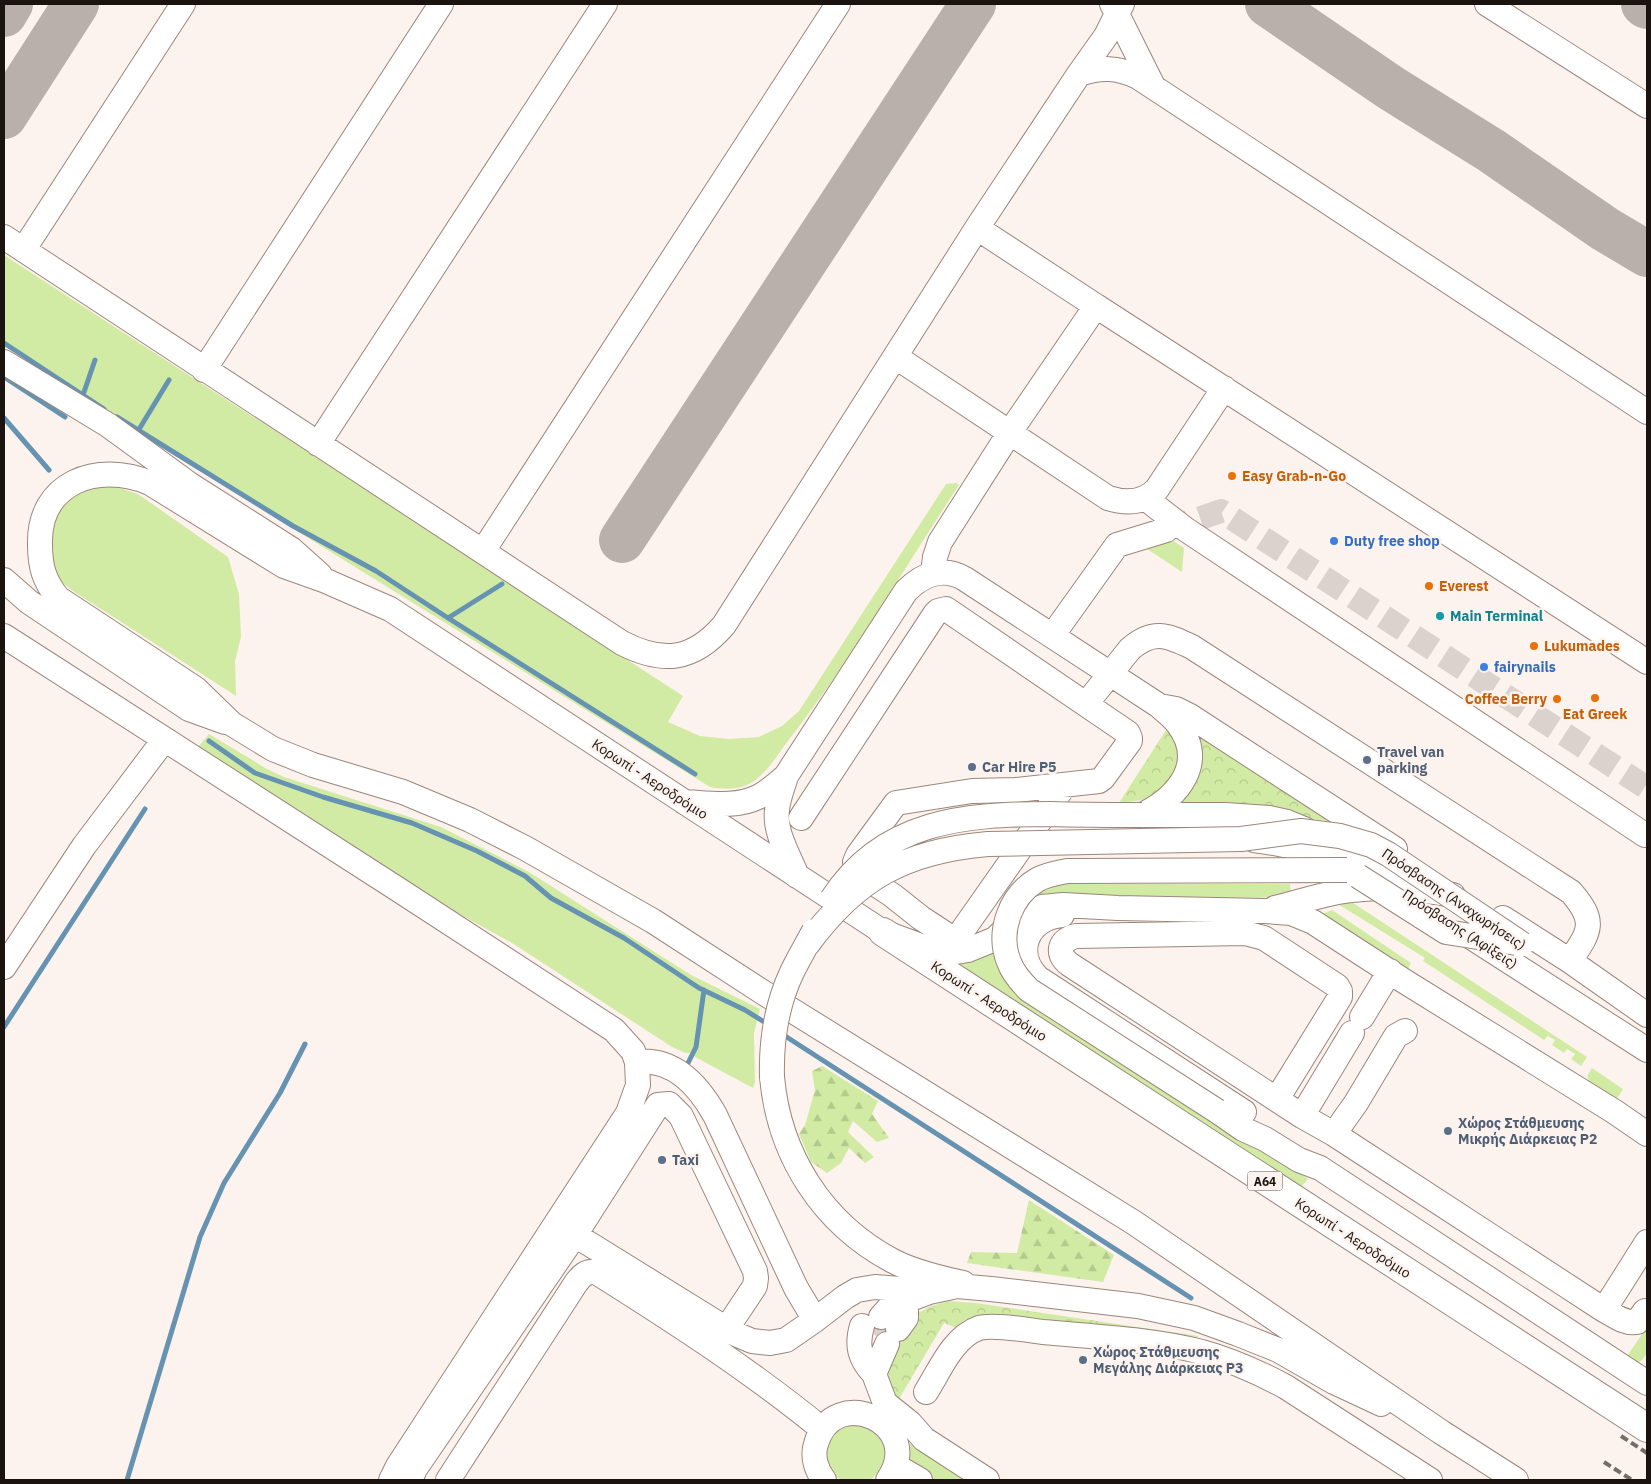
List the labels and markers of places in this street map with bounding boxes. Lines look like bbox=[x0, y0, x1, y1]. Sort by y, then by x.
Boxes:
place label: Easy Grab-n-Go bbox=[1242, 467, 1346, 485]
marker: Easy Grab-n-Go bbox=[1226, 470, 1238, 482]
place label: Duty free shop bbox=[1344, 532, 1440, 550]
marker: Duty free shop bbox=[1328, 535, 1340, 547]
place label: Everest bbox=[1439, 577, 1489, 595]
marker: Everest bbox=[1423, 580, 1435, 592]
place label: Main Terminal bbox=[1450, 607, 1543, 625]
marker: Main Terminal bbox=[1434, 610, 1446, 622]
place label: Lukumades bbox=[1544, 637, 1620, 655]
marker: Lukumades bbox=[1528, 640, 1540, 652]
place label: fairynails bbox=[1494, 658, 1556, 676]
marker: fairynails bbox=[1478, 661, 1490, 673]
place label: Coffee Berry bbox=[1465, 690, 1548, 708]
marker: Eat Greek bbox=[1589, 692, 1601, 704]
marker: Coffee Berry bbox=[1551, 693, 1563, 705]
place label: Eat Greek bbox=[1563, 705, 1628, 723]
place label: Travel van parking bbox=[1377, 743, 1444, 777]
marker: Travel van parking bbox=[1361, 754, 1373, 766]
place label: Car Hire P5 bbox=[982, 758, 1057, 776]
marker: Car Hire P5 bbox=[966, 761, 978, 773]
place label: Χώρος Στάθμευσης Μικρής Διάρκειας P2 bbox=[1458, 1114, 1597, 1148]
marker: Χώρος Στάθμευσης Μικρής Διάρκειας P2 bbox=[1442, 1125, 1454, 1137]
place label: Taxi bbox=[672, 1151, 699, 1169]
marker: Taxi bbox=[656, 1154, 668, 1166]
place label: Χώρος Στάθμευσης Μεγάλης Διάρκειας P3 bbox=[1093, 1343, 1243, 1377]
marker: Χώρος Στάθμευσης Μεγάλης Διάρκειας P3 bbox=[1077, 1354, 1089, 1366]

